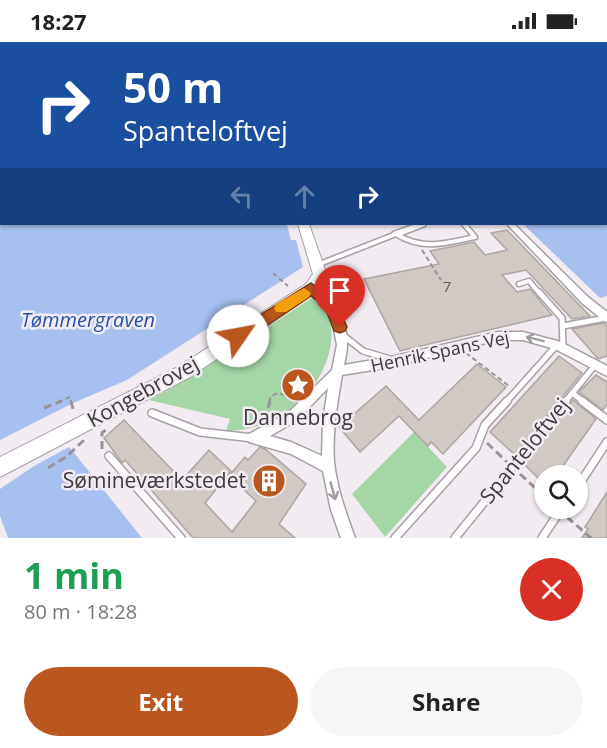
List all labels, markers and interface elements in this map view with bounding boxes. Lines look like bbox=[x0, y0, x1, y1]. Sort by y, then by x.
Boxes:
text: 18:27 bbox=[30, 6, 87, 36]
text: 50 m bbox=[123, 58, 223, 115]
icon: right bbox=[24, 66, 102, 144]
text: Spanteloftvej bbox=[123, 112, 288, 149]
icon: left bbox=[225, 180, 258, 213]
icon: ahead bbox=[288, 180, 321, 213]
icon: right bbox=[351, 180, 384, 213]
pin bbox=[314, 265, 365, 327]
icon: arrive bbox=[323, 274, 356, 307]
house number: 7 bbox=[443, 276, 451, 296]
position arrow bbox=[206, 304, 270, 368]
water label: Tømmergraven bbox=[21, 306, 155, 333]
street label: Henrik Spans Vej bbox=[368, 325, 511, 377]
one-way arrow bbox=[525, 333, 544, 345]
street label: Kongebrovej bbox=[82, 349, 203, 433]
place icon: Dannebrog bbox=[280, 367, 316, 403]
street label: Spanteloftvej bbox=[473, 392, 575, 509]
place label: Dannebrog bbox=[243, 403, 353, 431]
building icon: Sømineværkstedet bbox=[251, 463, 287, 499]
map controls bbox=[534, 465, 588, 519]
button: search bbox=[534, 465, 588, 519]
place label: Sømineværkstedet bbox=[63, 466, 246, 494]
one-way arrow bbox=[328, 481, 339, 500]
text: 1 min bbox=[24, 551, 124, 600]
button: close bbox=[520, 558, 583, 621]
text: 80 m · 18:28 bbox=[24, 598, 137, 625]
button: Exit bbox=[24, 667, 298, 736]
button: Share bbox=[310, 667, 583, 736]

